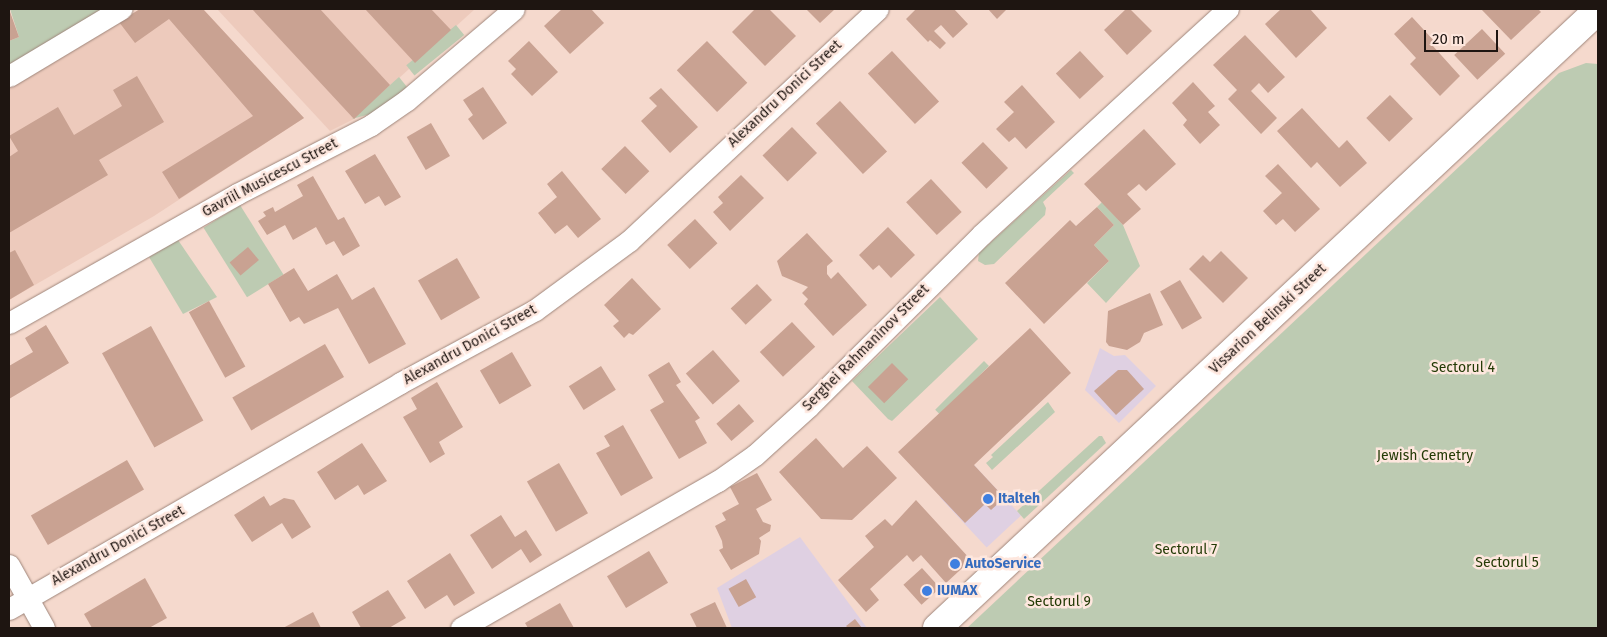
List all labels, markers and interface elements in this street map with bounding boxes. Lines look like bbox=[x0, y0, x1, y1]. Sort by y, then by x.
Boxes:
scale bar bbox=[1427, 20, 1501, 52]
text: 20 m bbox=[1432, 30, 1465, 48]
street label: Alexandru Donici Street bbox=[725, 37, 845, 151]
street label: Gavriil Musicescu Street bbox=[200, 135, 340, 221]
street label: Vissarion Belinski Street bbox=[1206, 261, 1330, 377]
street label: Serghei Rahmaninov Street bbox=[799, 281, 933, 415]
street label: Alexandru Donici Street bbox=[401, 301, 539, 389]
park label: Sectorul 4 bbox=[1431, 360, 1495, 376]
park label: Jewish Cemetry bbox=[1377, 448, 1473, 464]
place label: Italteh bbox=[998, 491, 1040, 507]
marker: Italteh bbox=[982, 493, 994, 505]
street label: Alexandru Donici Street bbox=[49, 502, 187, 590]
park label: Sectorul 7 bbox=[1155, 542, 1217, 558]
park label: Sectorul 5 bbox=[1475, 555, 1539, 571]
place label: AutoService bbox=[965, 556, 1041, 572]
marker: AutoService bbox=[949, 558, 961, 570]
place label: IUMAX bbox=[937, 583, 978, 599]
marker: IUMAX bbox=[921, 585, 933, 597]
park label: Sectorul 9 bbox=[1027, 594, 1091, 610]

